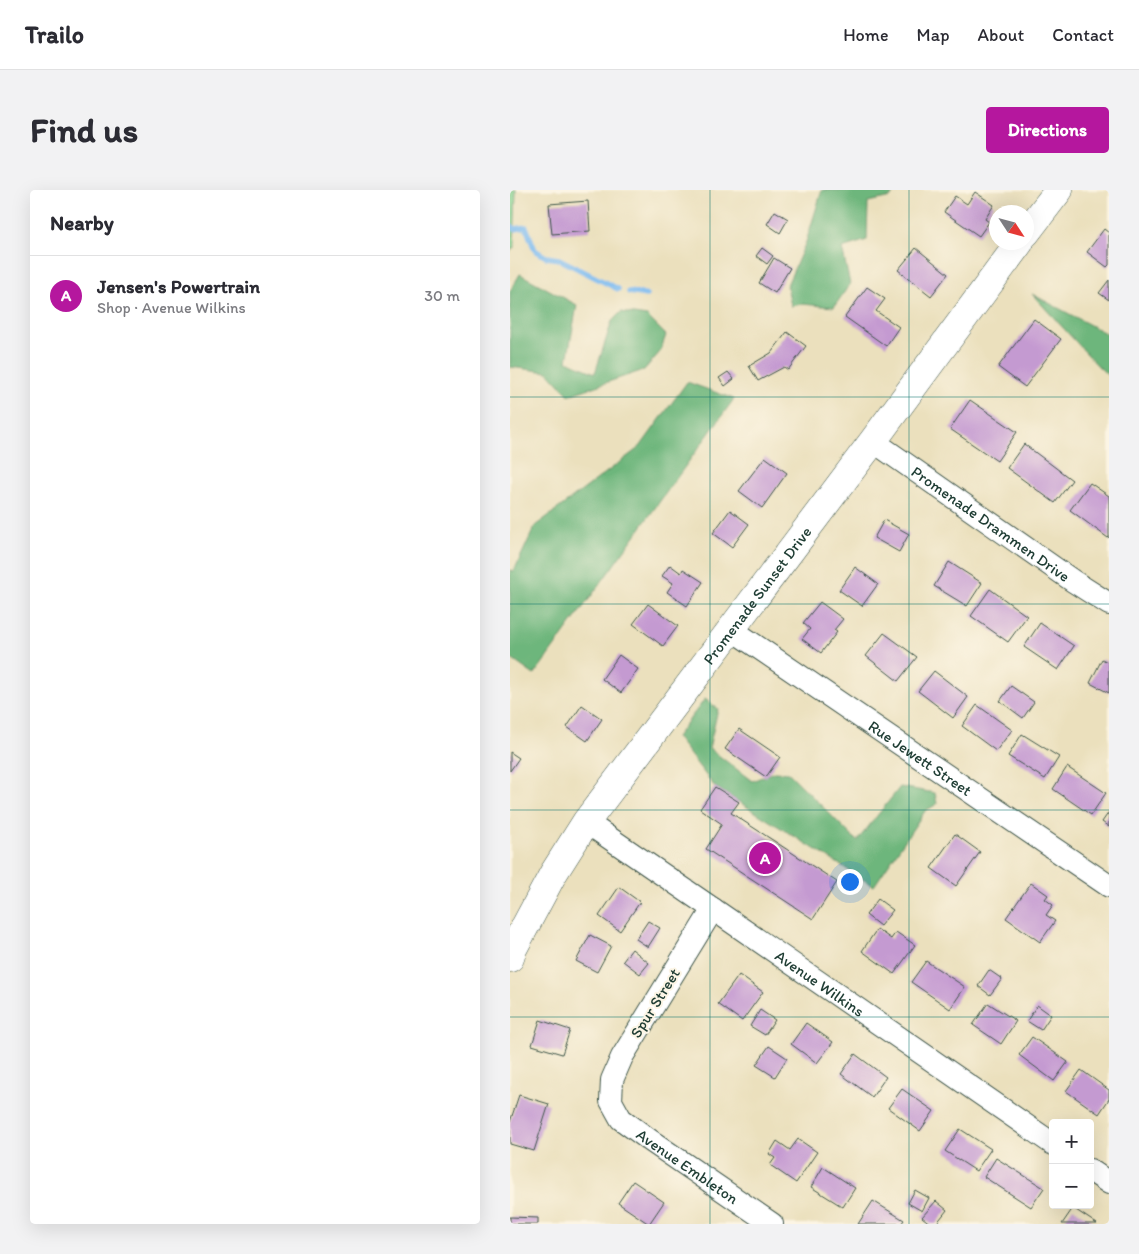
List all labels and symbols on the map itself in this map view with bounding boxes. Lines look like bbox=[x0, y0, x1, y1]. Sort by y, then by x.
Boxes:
north arrow bbox=[989, 205, 1034, 250]
street label: Promenade Drammen Drive bbox=[908, 462, 1074, 586]
street label: Promenade Sunset Drive bbox=[699, 522, 815, 668]
street label: Rue Jewett Street bbox=[865, 716, 976, 800]
pin: A bbox=[749, 839, 781, 877]
your location bbox=[837, 869, 863, 895]
street label: Avenue Wilkins bbox=[772, 946, 868, 1020]
street label: Spur Street bbox=[626, 965, 684, 1041]
street label: Avenue Embleton bbox=[633, 1124, 742, 1208]

